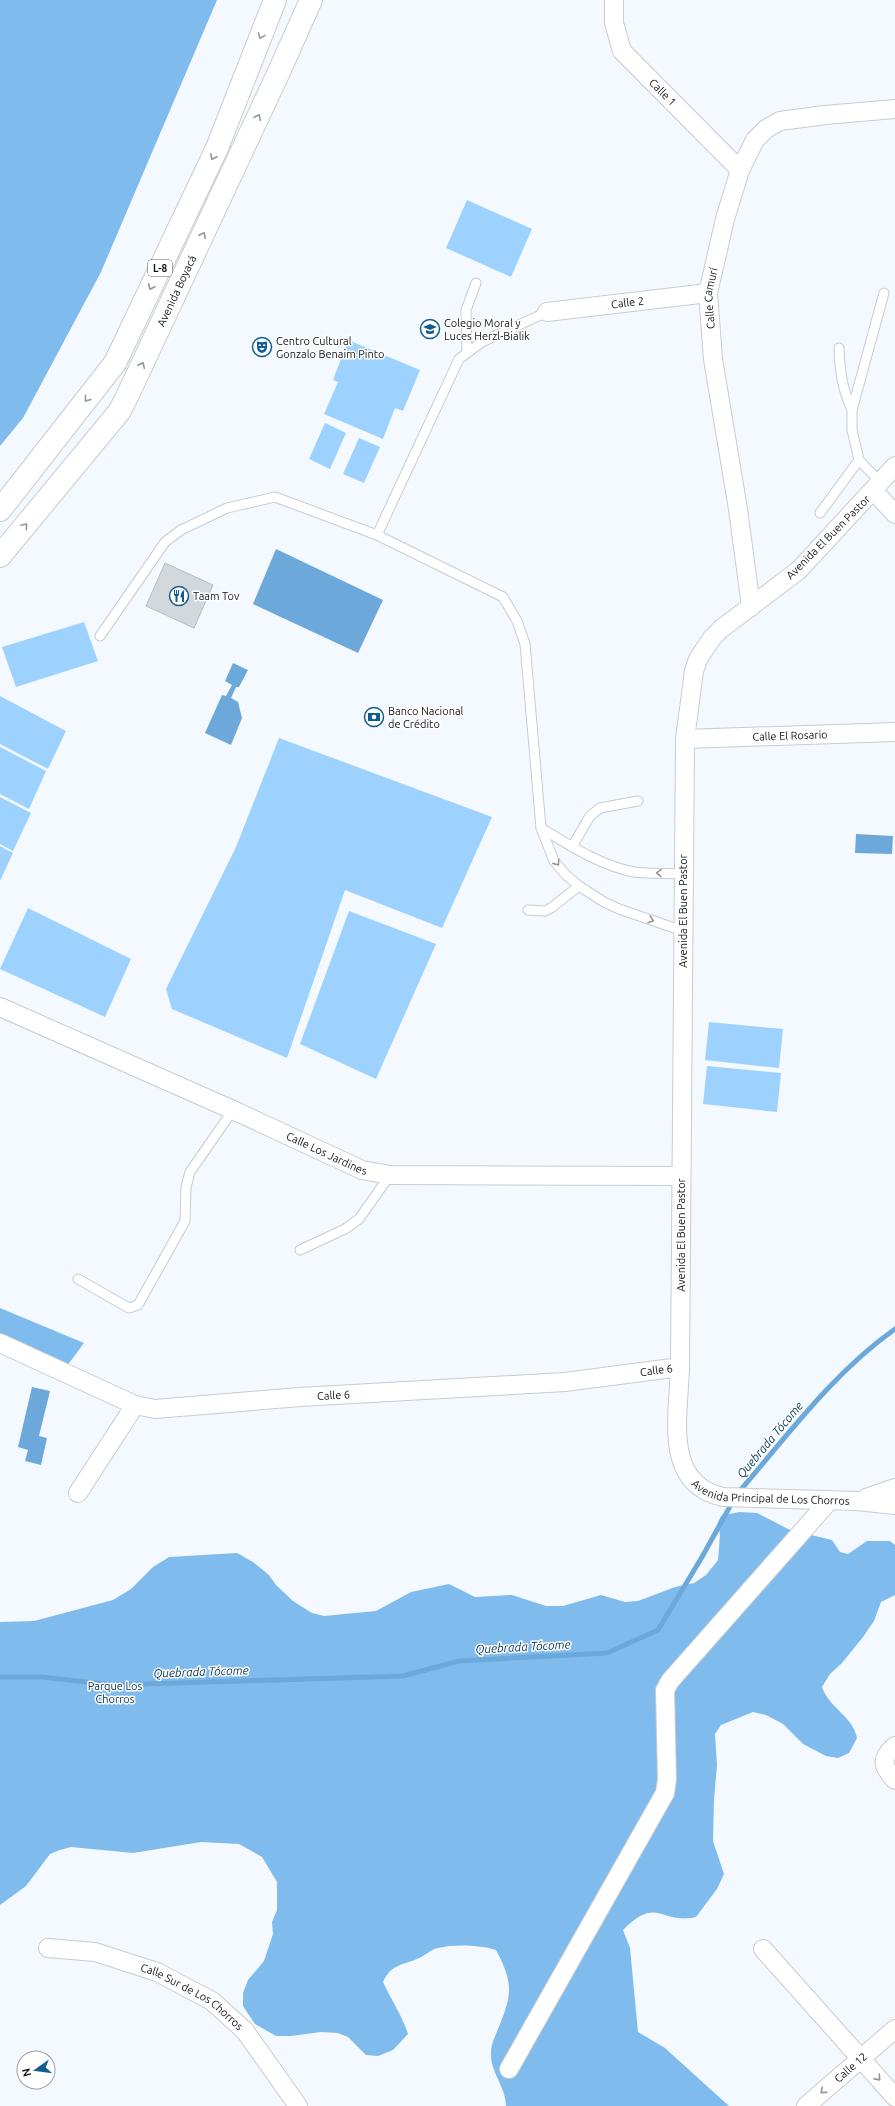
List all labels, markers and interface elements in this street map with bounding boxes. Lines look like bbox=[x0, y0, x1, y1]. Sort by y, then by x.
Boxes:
one-way arrow bbox=[257, 33, 265, 40]
street label: Calle 1 bbox=[647, 76, 679, 108]
one-way arrow bbox=[253, 114, 261, 122]
one-way arrow bbox=[210, 153, 218, 161]
one-way arrow bbox=[198, 232, 206, 239]
street label: Avenida Boyacá bbox=[155, 253, 198, 328]
road number: L-8 bbox=[148, 260, 172, 276]
street label: Calle Camurí bbox=[702, 266, 720, 329]
one-way arrow bbox=[148, 283, 156, 291]
street label: Calle 2 bbox=[610, 295, 645, 310]
place label: Colegio Moral y Luces Herzl-Bialik bbox=[444, 317, 530, 342]
school or university icon: Colegio Moral y Luces Herzl-Bialik bbox=[419, 318, 441, 340]
place label: Centro Cultural Gonzalo Benaim Pinto bbox=[276, 335, 384, 360]
theatre icon: Centro Cultural Gonzalo Benaim Pinto bbox=[251, 336, 273, 358]
one-way arrow bbox=[137, 362, 145, 370]
one-way arrow bbox=[84, 395, 91, 402]
street label: Avenida El Buen Pastor bbox=[784, 492, 873, 581]
one-way arrow bbox=[21, 524, 28, 531]
restaurant icon: Taam Tov bbox=[168, 585, 190, 607]
place label: Taam Tov bbox=[193, 590, 240, 602]
place label: Banco Nacional de Crédito bbox=[388, 705, 464, 730]
bank icon: Banco Nacional de Crédito bbox=[363, 706, 385, 728]
street label: Calle El Rosario bbox=[752, 728, 828, 743]
street label: Avenida El Buen Pastor bbox=[677, 853, 689, 968]
one-way arrow bbox=[552, 859, 559, 866]
one-way arrow bbox=[656, 868, 662, 877]
one-way arrow bbox=[648, 915, 655, 924]
street label: Calle Los Jardines bbox=[284, 1130, 368, 1177]
street label: Avenida El Buen Pastor bbox=[675, 1177, 687, 1292]
street label: Calle 6 bbox=[639, 1362, 674, 1378]
street label: Calle 6 bbox=[317, 1388, 350, 1402]
water label: Quebrada Tócome bbox=[734, 1399, 805, 1480]
street label: Avenida Principal de Los Chorros bbox=[689, 1477, 850, 1507]
water label: Quebrada Tócome bbox=[475, 1638, 571, 1655]
water label: Quebrada Tócome bbox=[153, 1663, 249, 1680]
park label: Parque Los Chorros bbox=[88, 1680, 142, 1705]
street label: Calle Sur de Los Chorros bbox=[139, 1961, 246, 2032]
north arrow bbox=[16, 2050, 56, 2090]
street label: Calle 12 bbox=[832, 2050, 869, 2085]
text: N bbox=[19, 2067, 33, 2078]
one-way arrow bbox=[873, 2073, 881, 2081]
one-way arrow bbox=[821, 2087, 828, 2094]

